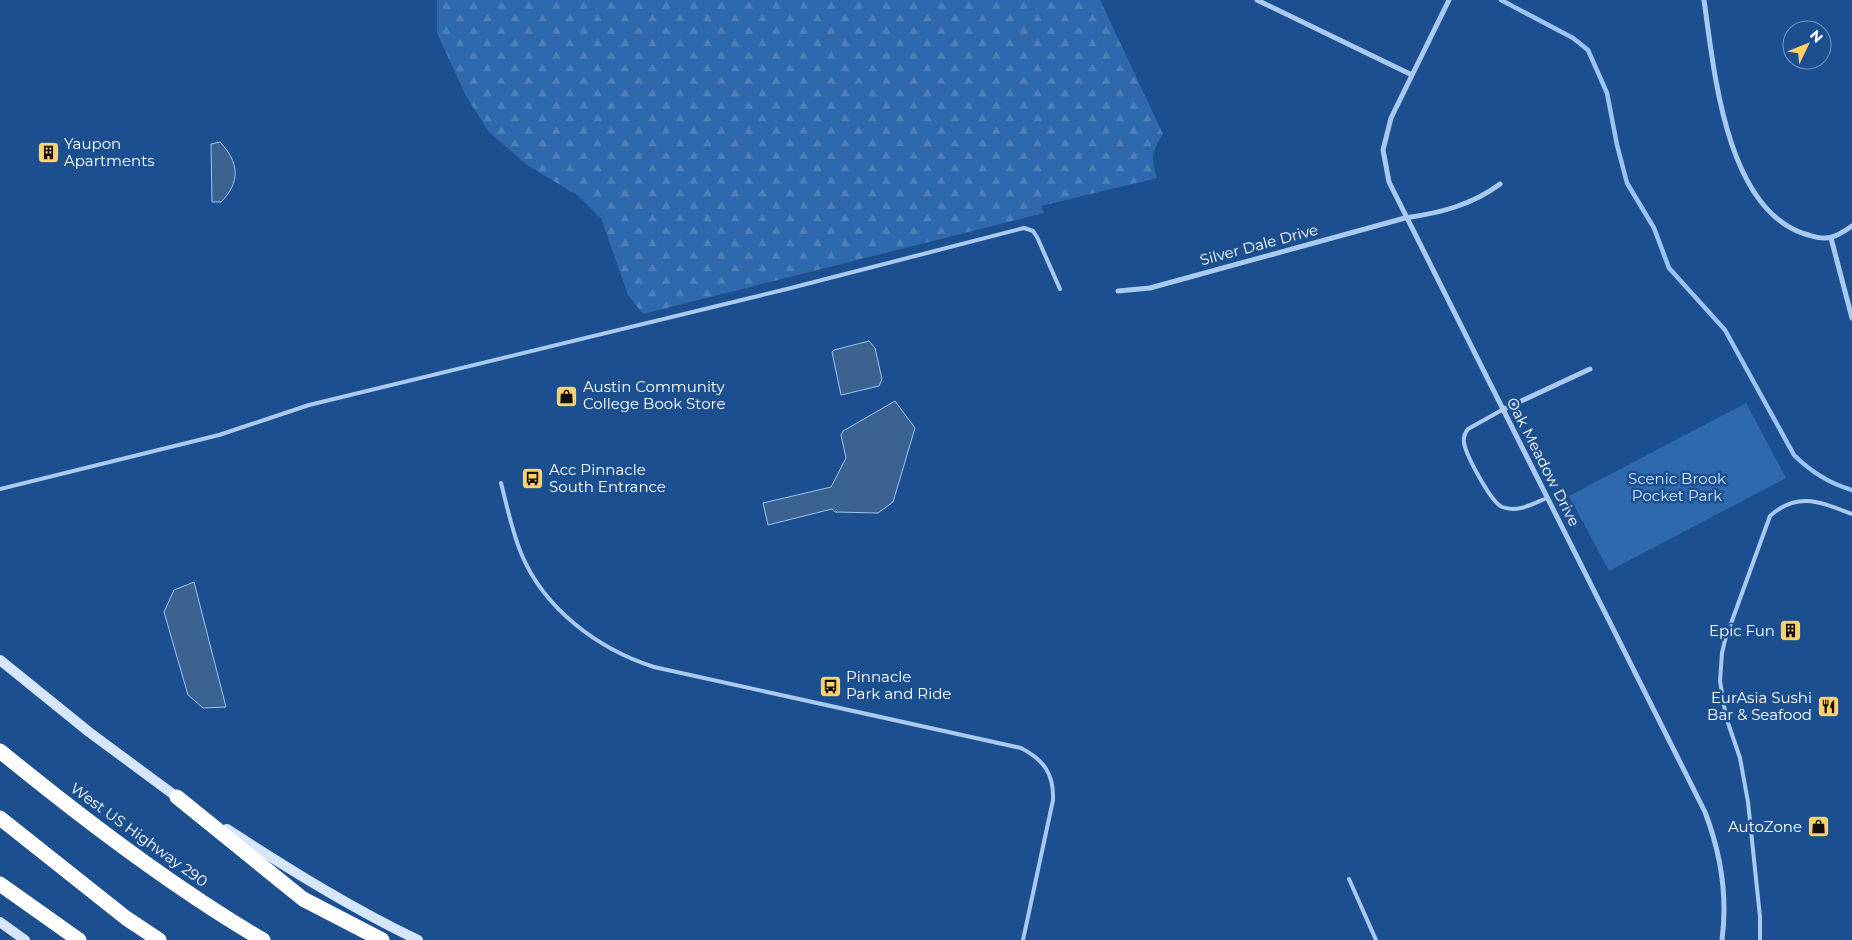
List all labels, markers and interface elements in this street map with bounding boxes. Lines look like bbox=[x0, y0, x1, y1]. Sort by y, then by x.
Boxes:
north arrow bbox=[1782, 20, 1832, 70]
text: N bbox=[1806, 26, 1827, 46]
place label: Yaupon Apartments bbox=[64, 134, 155, 170]
building icon: Yaupon Apartments bbox=[36, 141, 60, 165]
street label: Silver Dale Drive bbox=[1198, 220, 1320, 269]
place label: Austin Community College Book Store bbox=[583, 377, 725, 413]
shop icon: Austin Community College Book Store bbox=[555, 384, 579, 408]
street label: Oak Meadow Drive bbox=[1503, 394, 1584, 529]
place label: Acc Pinnacle South Entrance bbox=[549, 460, 666, 496]
bus stop icon: Acc Pinnacle South Entrance bbox=[521, 467, 545, 491]
park label: Scenic Brook Pocket Park bbox=[1628, 469, 1726, 505]
building icon: Epic Fun bbox=[1779, 619, 1803, 643]
place label: Epic Fun bbox=[1709, 621, 1775, 640]
place label: Pinnacle Park and Ride bbox=[846, 667, 951, 703]
bus stop icon: Pinnacle Park and Ride bbox=[818, 674, 842, 698]
place label: EurAsia Sushi Bar & Seafood bbox=[1707, 688, 1812, 724]
restaurant icon: EurAsia Sushi Bar & Seafood bbox=[1816, 695, 1840, 719]
street label: West US Highway 290 bbox=[67, 778, 212, 891]
shop icon: AutoZone bbox=[1806, 815, 1830, 839]
place label: AutoZone bbox=[1728, 817, 1802, 836]

